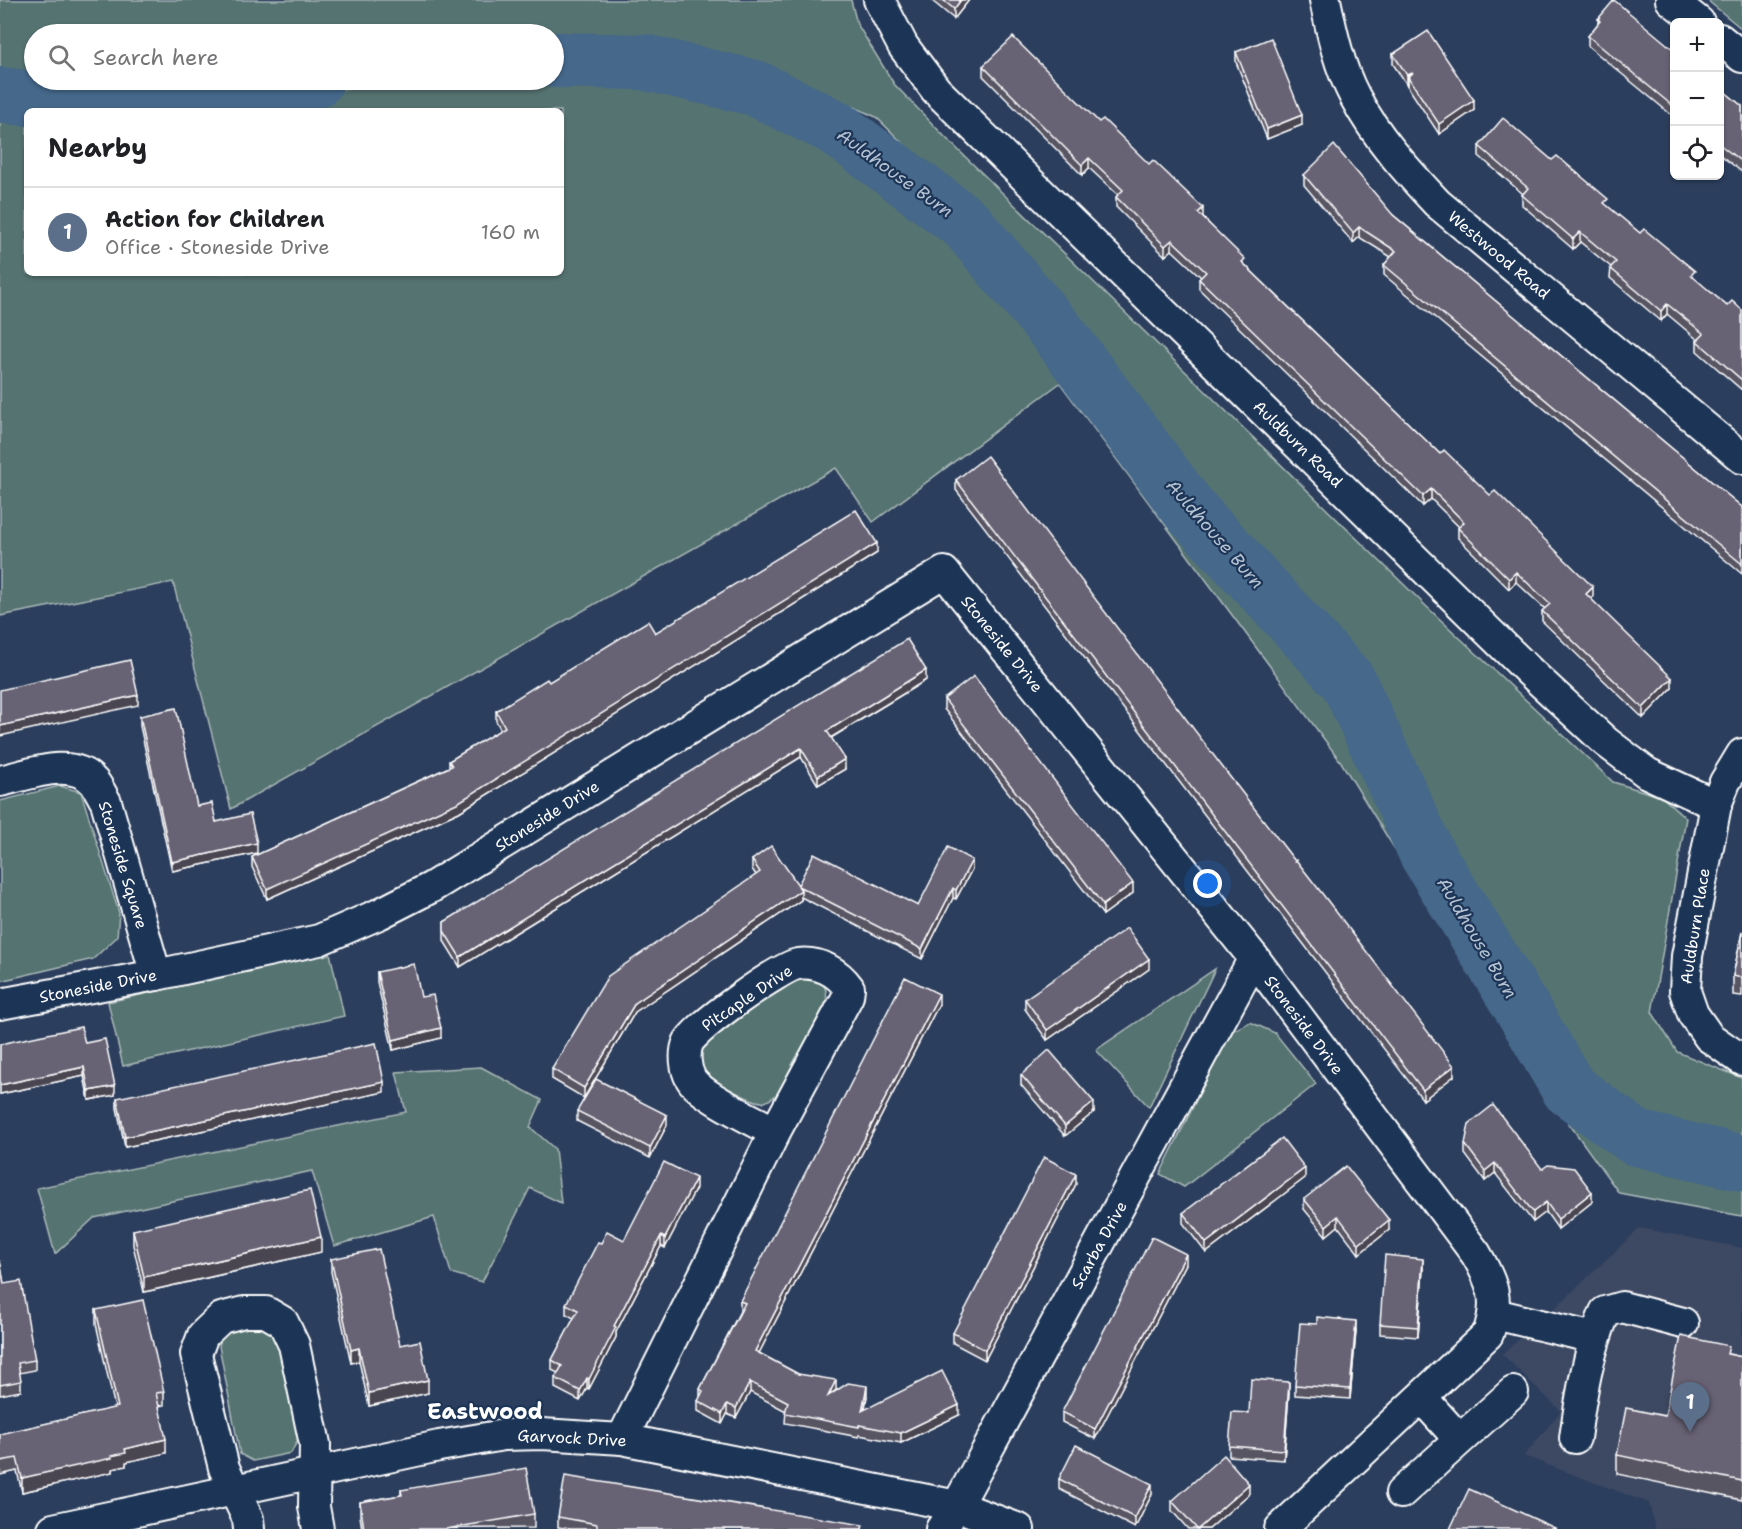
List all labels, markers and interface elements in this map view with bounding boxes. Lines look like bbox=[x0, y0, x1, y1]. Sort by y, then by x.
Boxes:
map controls bbox=[1670, 18, 1724, 180]
button: + bbox=[1670, 18, 1724, 72]
search box bbox=[24, 24, 564, 90]
icon: search bbox=[45, 41, 78, 74]
text: Search here bbox=[93, 43, 219, 72]
button: − bbox=[1670, 72, 1724, 126]
water label: Auldhouse Burn bbox=[832, 123, 958, 223]
button: locate bbox=[1670, 126, 1724, 180]
text: Nearby bbox=[48, 130, 147, 165]
text: Action for Children bbox=[105, 205, 325, 234]
street label: Westwood Road bbox=[1444, 206, 1554, 304]
text: 1 bbox=[63, 219, 72, 245]
text: 160 m bbox=[481, 219, 540, 245]
text: Office · Stoneside Drive bbox=[105, 234, 330, 260]
street label: Auldburn Road bbox=[1249, 396, 1347, 492]
water label: Auldhouse Burn bbox=[1161, 474, 1269, 594]
street label: Stoneside Drive bbox=[956, 591, 1048, 697]
street label: Stoneside Drive bbox=[491, 776, 603, 856]
street label: Stoneside Square bbox=[94, 799, 152, 931]
street label: Auldburn Place bbox=[1675, 866, 1715, 986]
your location bbox=[1193, 869, 1222, 898]
water label: Auldhouse Burn bbox=[1431, 873, 1523, 1003]
street label: Pitcaple Drive bbox=[698, 960, 796, 1036]
street label: Stoneside Drive bbox=[38, 964, 158, 1008]
street label: Stoneside Drive bbox=[1260, 971, 1348, 1079]
street label: Scarba Drive bbox=[1066, 1197, 1132, 1293]
pin: 1 bbox=[1670, 1382, 1710, 1432]
district label: Eastwood bbox=[427, 1397, 543, 1426]
street label: Garvock Drive bbox=[517, 1425, 627, 1451]

